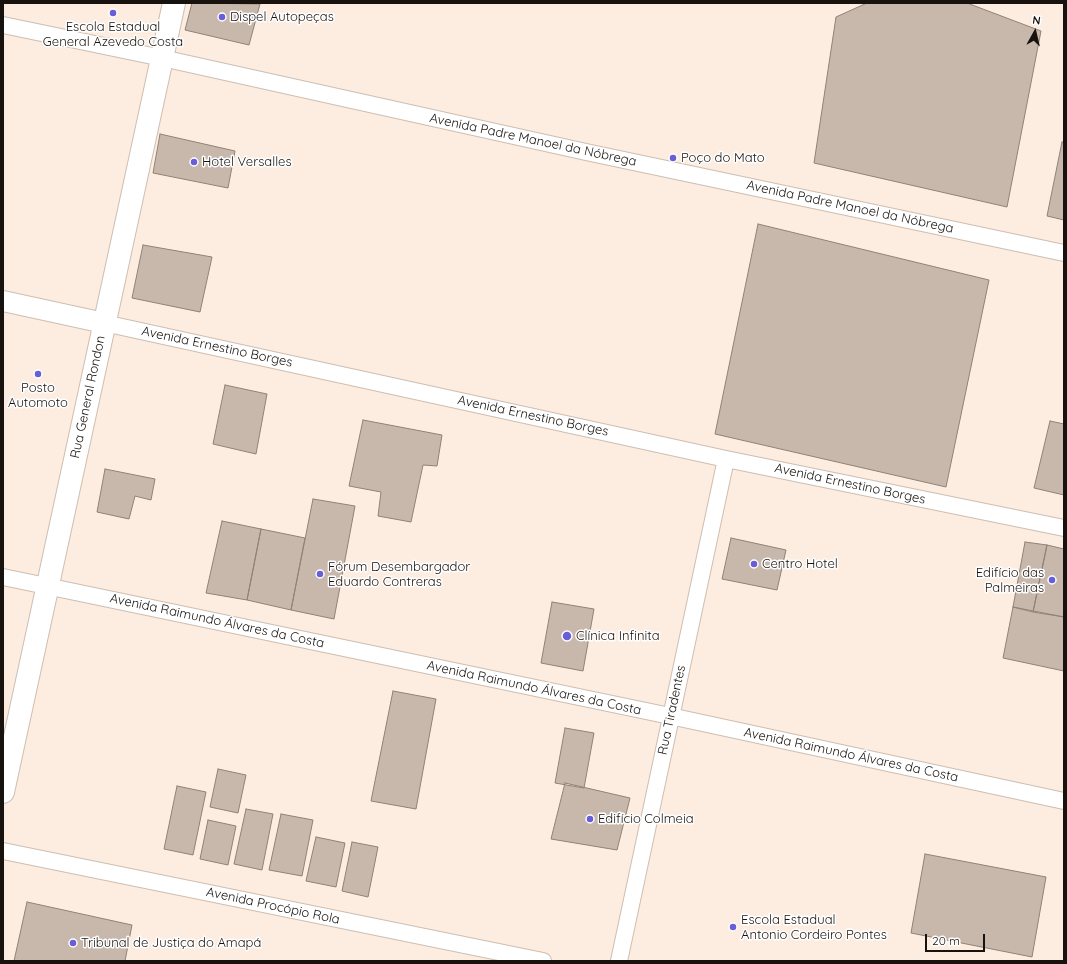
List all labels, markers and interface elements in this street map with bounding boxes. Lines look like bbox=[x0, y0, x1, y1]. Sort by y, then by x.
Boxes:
marker: Escola Estadual General Azevedo Costa bbox=[108, 8, 118, 18]
place label: Dispel Autopeças bbox=[230, 9, 334, 25]
marker: Dispel Autopeças bbox=[217, 12, 227, 22]
north arrow bbox=[1015, 12, 1055, 52]
text: N bbox=[1032, 13, 1042, 28]
place label: Escola Estadual General Azevedo Costa bbox=[43, 19, 183, 50]
street label: Avenida Padre Manoel da Nóbrega bbox=[428, 110, 638, 170]
place label: Poço do Mato bbox=[681, 150, 765, 166]
marker: Poço do Mato bbox=[668, 153, 678, 163]
place label: Hotel Versalles bbox=[202, 154, 292, 170]
marker: Hotel Versalles bbox=[189, 157, 199, 167]
street label: Avenida Padre Manoel da Nóbrega bbox=[745, 177, 955, 237]
street label: Avenida Ernestino Borges bbox=[140, 323, 294, 371]
street label: Rua General Rondon bbox=[67, 334, 109, 460]
marker: Posto Automoto bbox=[33, 369, 43, 379]
place label: Posto Automoto bbox=[8, 380, 68, 411]
street label: Avenida Ernestino Borges bbox=[456, 392, 610, 440]
street label: Avenida Ernestino Borges bbox=[773, 460, 927, 508]
place label: Centro Hotel bbox=[762, 556, 838, 572]
place label: Fórum Desembargador Eduardo Contreras bbox=[328, 559, 470, 590]
marker: Centro Hotel bbox=[749, 559, 759, 569]
place label: Edifício das Palmeiras bbox=[976, 565, 1044, 596]
marker: Fórum Desembargador Eduardo Contreras bbox=[315, 569, 325, 579]
marker: Edifício das Palmeiras bbox=[1047, 575, 1057, 585]
street label: Avenida Raimundo Álvares da Costa bbox=[108, 591, 326, 651]
place label: Clínica Infinita bbox=[576, 628, 660, 644]
marker: Clínica Infinita bbox=[561, 630, 573, 642]
street label: Avenida Raimundo Álvares da Costa bbox=[425, 658, 643, 718]
street label: Rua Tiradentes bbox=[655, 664, 689, 756]
street label: Avenida Raimundo Álvares da Costa bbox=[742, 725, 960, 785]
place label: Edifício Colmeia bbox=[598, 811, 694, 827]
marker: Edifício Colmeia bbox=[585, 814, 595, 824]
street label: Avenida Procópio Rola bbox=[205, 884, 341, 928]
place label: Escola Estadual Antonio Cordeiro Pontes bbox=[741, 912, 887, 943]
marker: Escola Estadual Antonio Cordeiro Pontes bbox=[728, 922, 738, 932]
scale bar bbox=[927, 926, 987, 952]
text: 20 m bbox=[932, 933, 960, 948]
place label: Tribunal de Justiça do Amapá bbox=[81, 935, 261, 951]
marker: Tribunal de Justiça do Amapá bbox=[68, 938, 78, 948]

